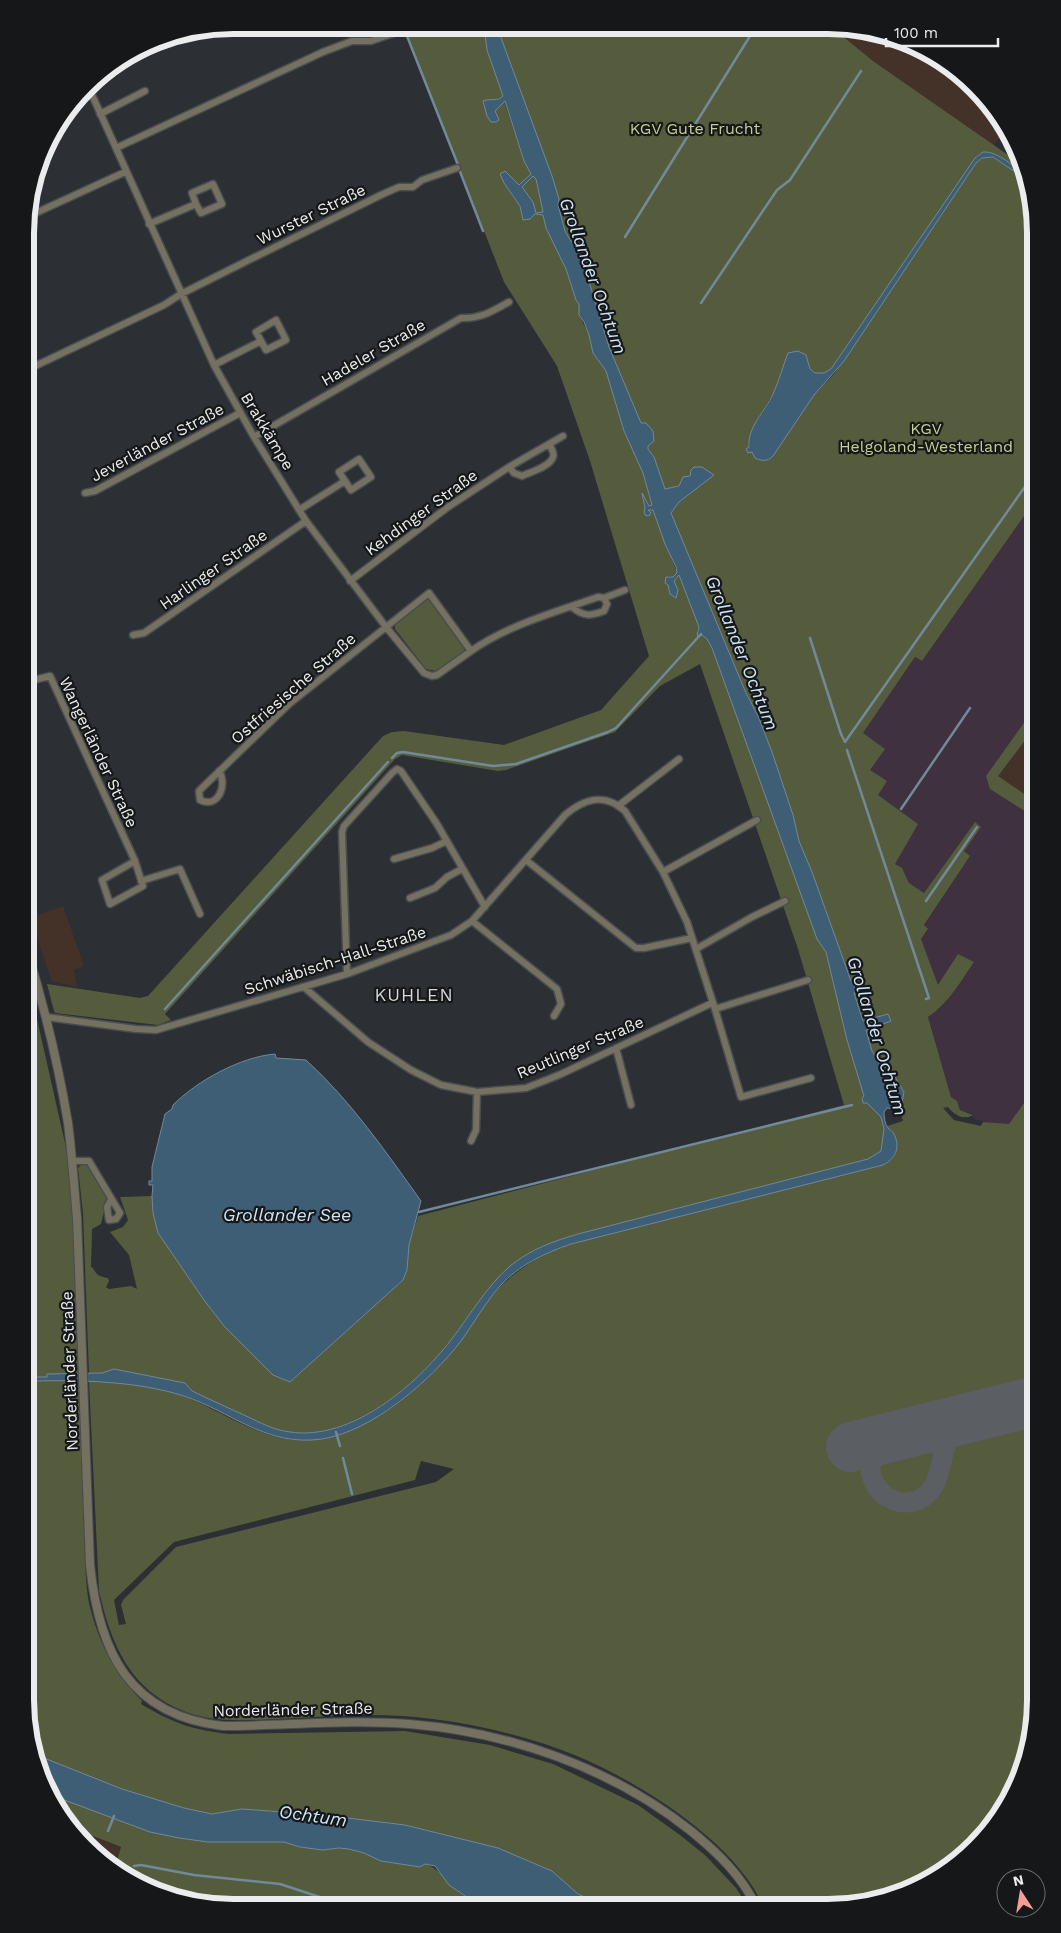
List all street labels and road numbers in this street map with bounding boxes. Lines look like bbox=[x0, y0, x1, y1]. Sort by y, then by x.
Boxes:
street label: Wurster Straße bbox=[254, 180, 369, 249]
street label: Hadeler Straße bbox=[318, 315, 429, 390]
street label: Brakkämpe bbox=[237, 389, 298, 474]
street label: Jeverländer Straße bbox=[87, 399, 227, 486]
street label: Kehdinger Straße bbox=[362, 465, 481, 559]
street label: Harlinger Straße bbox=[156, 525, 271, 614]
street label: Ostfriesische Straße bbox=[227, 629, 360, 748]
street label: Wangerländer Straße bbox=[55, 674, 142, 831]
street label: Schwäbisch-Hall-Straße bbox=[242, 922, 428, 999]
street label: Reutlinger Straße bbox=[514, 1012, 647, 1083]
street label: Norderländer Straße bbox=[57, 1291, 82, 1451]
street label: Norderländer Straße bbox=[213, 1699, 373, 1720]

